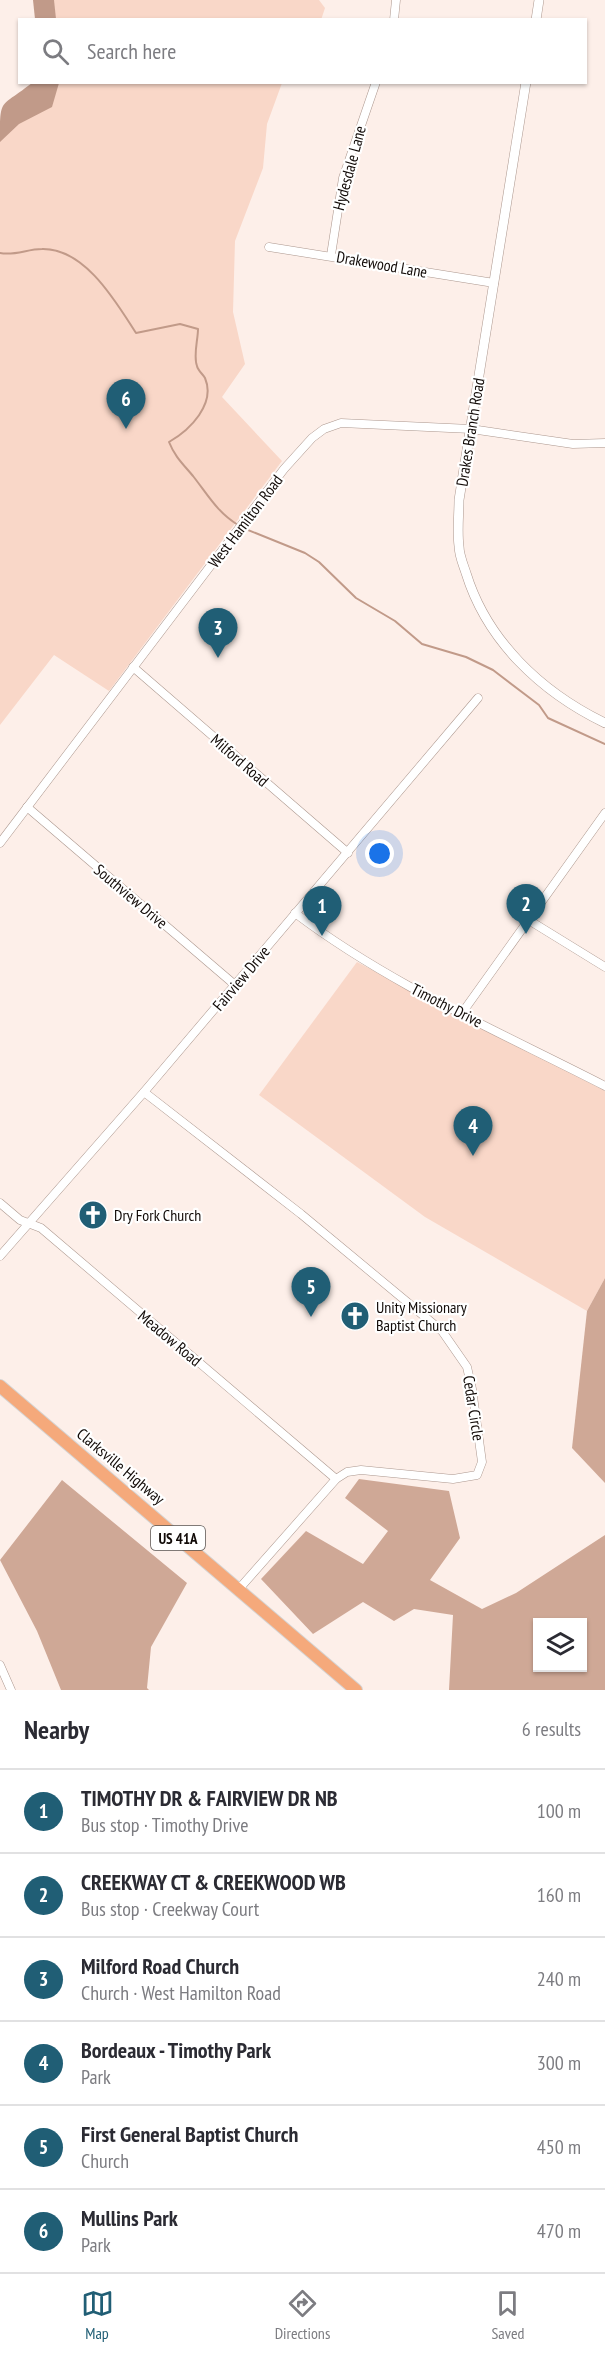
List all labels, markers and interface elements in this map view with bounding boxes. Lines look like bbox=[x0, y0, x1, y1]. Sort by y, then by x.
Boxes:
search box bbox=[18, 18, 587, 84]
icon: search bbox=[39, 35, 72, 68]
text: Search here bbox=[87, 37, 176, 65]
street label: Hydesdale Lane bbox=[328, 123, 370, 213]
street label: Drakewood Lane bbox=[335, 246, 429, 282]
street label: Drakes Branch Road bbox=[452, 376, 488, 488]
pin: 6 bbox=[106, 380, 146, 429]
street label: West Hamilton Road bbox=[203, 470, 287, 572]
pin: 3 bbox=[198, 608, 238, 658]
street label: Milford Road bbox=[207, 729, 273, 791]
your location bbox=[365, 839, 394, 868]
street label: Southview Drive bbox=[90, 859, 172, 933]
pin: 2 bbox=[506, 884, 546, 934]
pin: 1 bbox=[302, 886, 342, 936]
street label: Fairview Drive bbox=[208, 941, 274, 1015]
street label: Timothy Drive bbox=[408, 979, 486, 1031]
pin: 4 bbox=[454, 1106, 492, 1156]
church icon: Dry Fork Church bbox=[77, 1199, 109, 1231]
place label: Dry Fork Church bbox=[114, 1205, 201, 1225]
pin: 5 bbox=[292, 1268, 330, 1317]
place label: Unity Missionary Baptist Church bbox=[376, 1297, 467, 1335]
church icon: Unity Missionary Baptist Church bbox=[339, 1300, 371, 1332]
street label: Meadow Road bbox=[134, 1306, 206, 1370]
street label: Cedar Circle bbox=[459, 1374, 489, 1442]
street label: Clarksville Highway bbox=[73, 1423, 169, 1509]
road number: US 41A bbox=[151, 1526, 205, 1550]
map controls bbox=[533, 1618, 587, 1672]
button: layers bbox=[533, 1618, 587, 1672]
text: Nearby bbox=[24, 1713, 89, 1746]
text: 6 results bbox=[522, 1716, 581, 1742]
text: TIMOTHY DR & FAIRVIEW DR NB bbox=[81, 1784, 338, 1812]
text: 1 bbox=[39, 1798, 48, 1824]
text: 100 m bbox=[537, 1798, 581, 1824]
text: Bus stop · Timothy Drive bbox=[81, 1812, 249, 1838]
text: CREEKWAY CT & CREEKWOOD WB bbox=[81, 1868, 346, 1896]
text: 2 bbox=[39, 1882, 48, 1908]
text: 160 m bbox=[537, 1882, 581, 1908]
text: Bus stop · Creekway Court bbox=[81, 1896, 259, 1922]
text: Milford Road Church bbox=[81, 1952, 239, 1980]
text: 3 bbox=[39, 1966, 48, 1992]
text: 240 m bbox=[537, 1966, 581, 1992]
text: Church · West Hamilton Road bbox=[81, 1980, 281, 2006]
text: Bordeaux - Timothy Park bbox=[81, 2036, 271, 2064]
text: 4 bbox=[39, 2050, 48, 2076]
text: 300 m bbox=[537, 2050, 581, 2076]
text: Park bbox=[81, 2064, 111, 2090]
text: First General Baptist Church bbox=[81, 2120, 298, 2148]
text: 5 bbox=[39, 2134, 48, 2160]
text: 450 m bbox=[537, 2134, 581, 2160]
text: Church bbox=[81, 2148, 129, 2174]
text: Mullins Park bbox=[81, 2204, 178, 2232]
text: 6 bbox=[39, 2218, 48, 2244]
text: 470 m bbox=[537, 2218, 581, 2244]
text: Park bbox=[81, 2232, 111, 2258]
tab: Map bbox=[81, 2287, 114, 2343]
tab: Directions bbox=[275, 2287, 330, 2343]
tab: Saved bbox=[491, 2287, 524, 2343]

